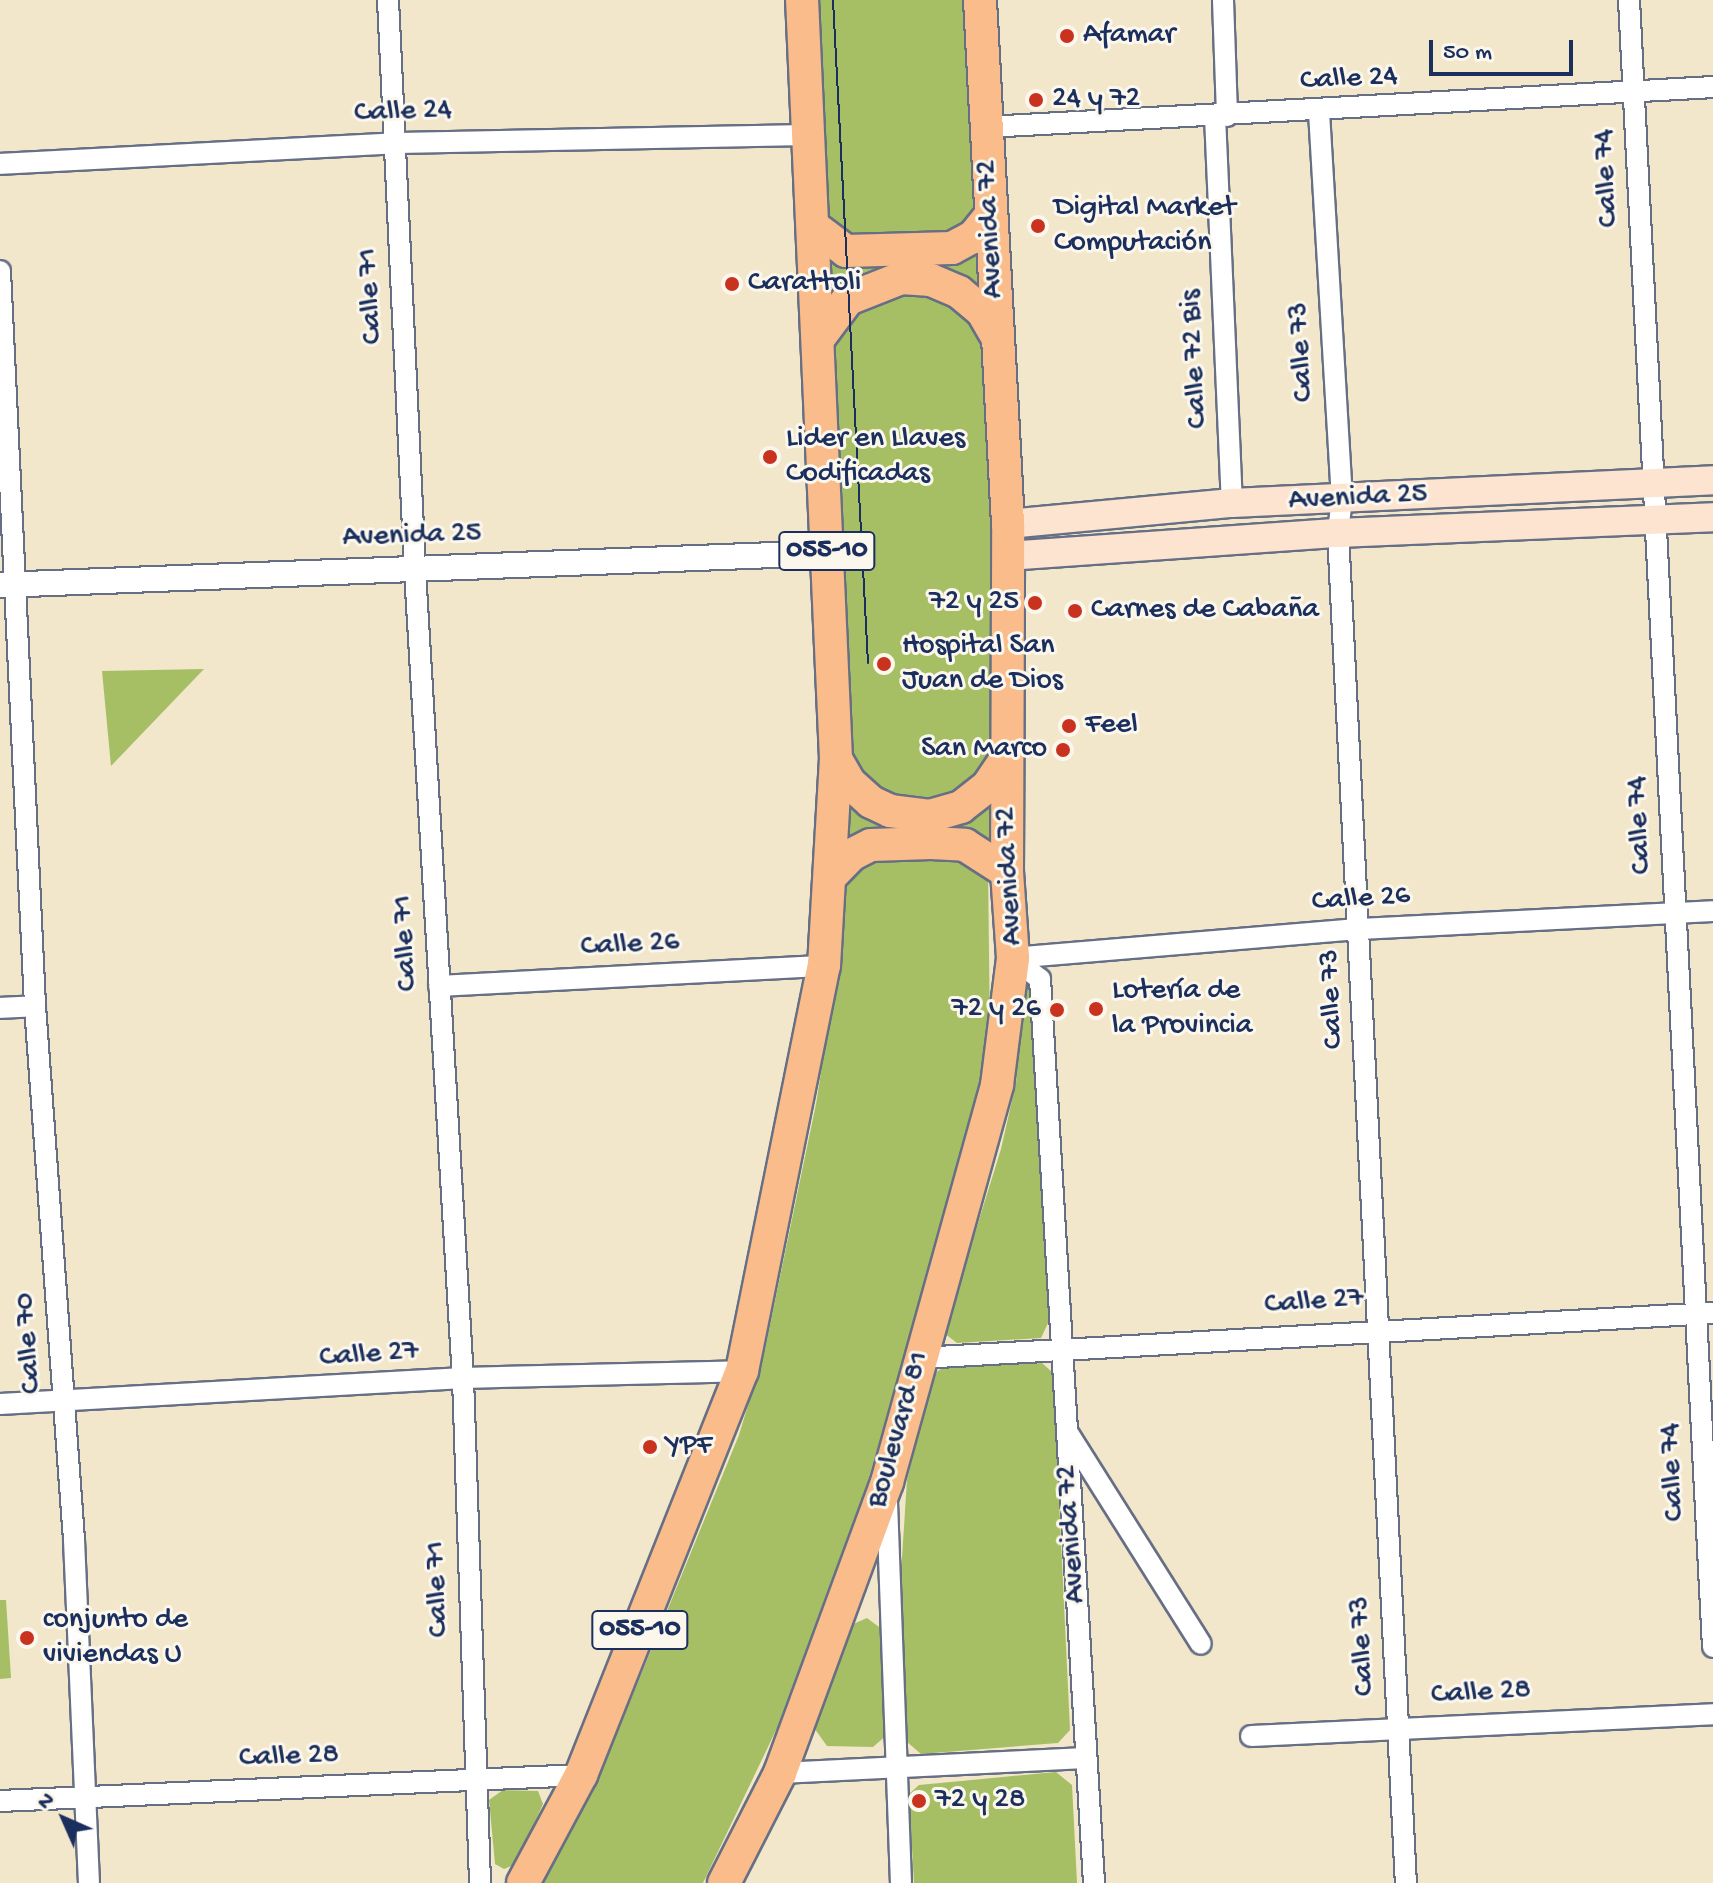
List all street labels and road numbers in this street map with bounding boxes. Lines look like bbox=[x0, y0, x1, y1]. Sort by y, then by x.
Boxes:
street label: Calle 24 bbox=[1299, 59, 1399, 101]
street label: Calle 24 bbox=[354, 93, 452, 133]
street label: Calle 74 bbox=[1587, 128, 1629, 228]
street label: Avenida 72 bbox=[970, 159, 1014, 299]
street label: Calle 71 bbox=[352, 247, 392, 345]
street label: Calle 72 Bis bbox=[1174, 289, 1218, 429]
street label: Calle 73 bbox=[1282, 301, 1324, 403]
street label: Avenida 25 bbox=[1288, 477, 1428, 521]
street label: Avenida 25 bbox=[342, 517, 482, 557]
road number: 055-10 bbox=[777, 527, 877, 575]
street label: Calle 74 bbox=[1620, 775, 1662, 875]
street label: Avenida 72 bbox=[989, 806, 1033, 946]
street label: Calle 26 bbox=[1311, 879, 1411, 921]
street label: Calle 71 bbox=[387, 894, 427, 992]
street label: Calle 26 bbox=[580, 925, 680, 967]
street label: Calle 73 bbox=[1312, 948, 1354, 1050]
street label: Calle 27 bbox=[1263, 1282, 1365, 1324]
street label: Calle 70 bbox=[9, 1291, 51, 1395]
street label: Calle 27 bbox=[318, 1335, 420, 1377]
street label: Boulevard 81 bbox=[861, 1348, 939, 1512]
street label: Calle 74 bbox=[1653, 1422, 1695, 1522]
street label: Avenida 72 bbox=[1050, 1464, 1096, 1604]
street label: Calle 71 bbox=[419, 1540, 459, 1638]
street label: Calle 73 bbox=[1343, 1595, 1385, 1697]
road number: 055-10 bbox=[590, 1606, 690, 1654]
street label: Calle 28 bbox=[1430, 1673, 1532, 1715]
street label: Calle 28 bbox=[238, 1738, 340, 1778]

